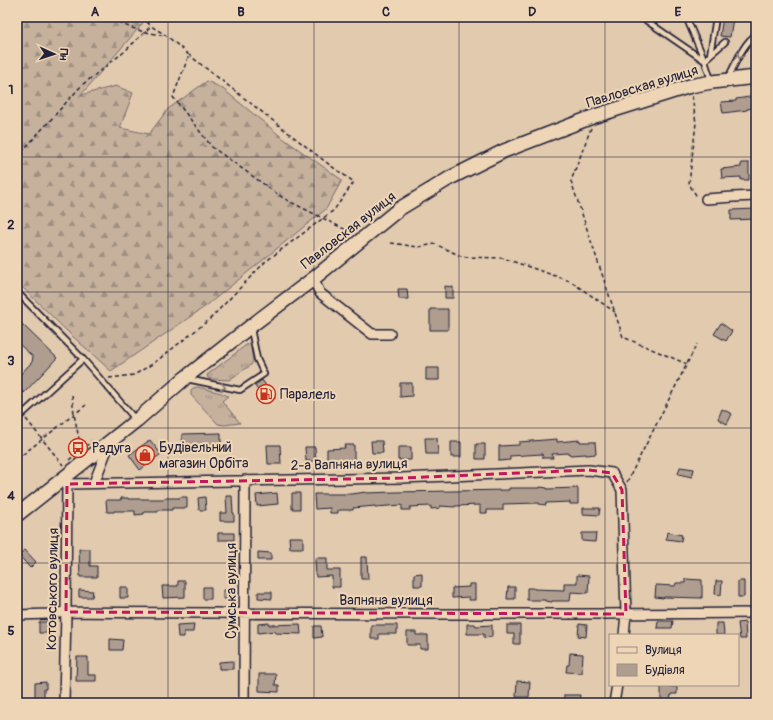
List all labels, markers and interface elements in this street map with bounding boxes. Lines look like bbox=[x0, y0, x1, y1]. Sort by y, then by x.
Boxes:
text: A bbox=[91, 4, 100, 20]
text: B bbox=[237, 4, 245, 20]
text: C bbox=[382, 4, 390, 20]
text: D bbox=[528, 4, 536, 20]
text: E bbox=[675, 4, 682, 20]
north arrow bbox=[34, 34, 74, 74]
text: Пн bbox=[57, 48, 70, 61]
one-way arrow bbox=[737, 52, 745, 59]
street label: Павловская вулиця bbox=[584, 61, 700, 112]
text: 1 bbox=[8, 82, 14, 98]
street label: Павловская вулиця bbox=[297, 188, 399, 273]
text: 2 bbox=[7, 217, 15, 233]
text: 3 bbox=[7, 353, 15, 369]
one-way arrow bbox=[220, 382, 226, 390]
fuel station icon: Паралель bbox=[255, 383, 277, 405]
place label: Паралель bbox=[280, 386, 336, 403]
bus stop icon: Радуга bbox=[67, 437, 89, 459]
place label: Будівельний магазин Орбіта bbox=[159, 439, 249, 472]
place label: Радуга bbox=[92, 440, 131, 457]
shop icon: Будівельний магазин Орбіта bbox=[134, 444, 156, 466]
street label: 2-а Вапняна вулиця bbox=[290, 455, 408, 474]
text: 4 bbox=[7, 488, 15, 504]
street label: Котовського вулиця bbox=[43, 528, 62, 650]
street label: Сумська вулиця bbox=[223, 543, 240, 639]
street label: Вапняна вулиця bbox=[339, 592, 433, 609]
text: 5 bbox=[7, 623, 15, 639]
legend bbox=[609, 634, 739, 686]
text: Вулиця bbox=[645, 643, 682, 658]
text: Будівля bbox=[645, 663, 685, 678]

